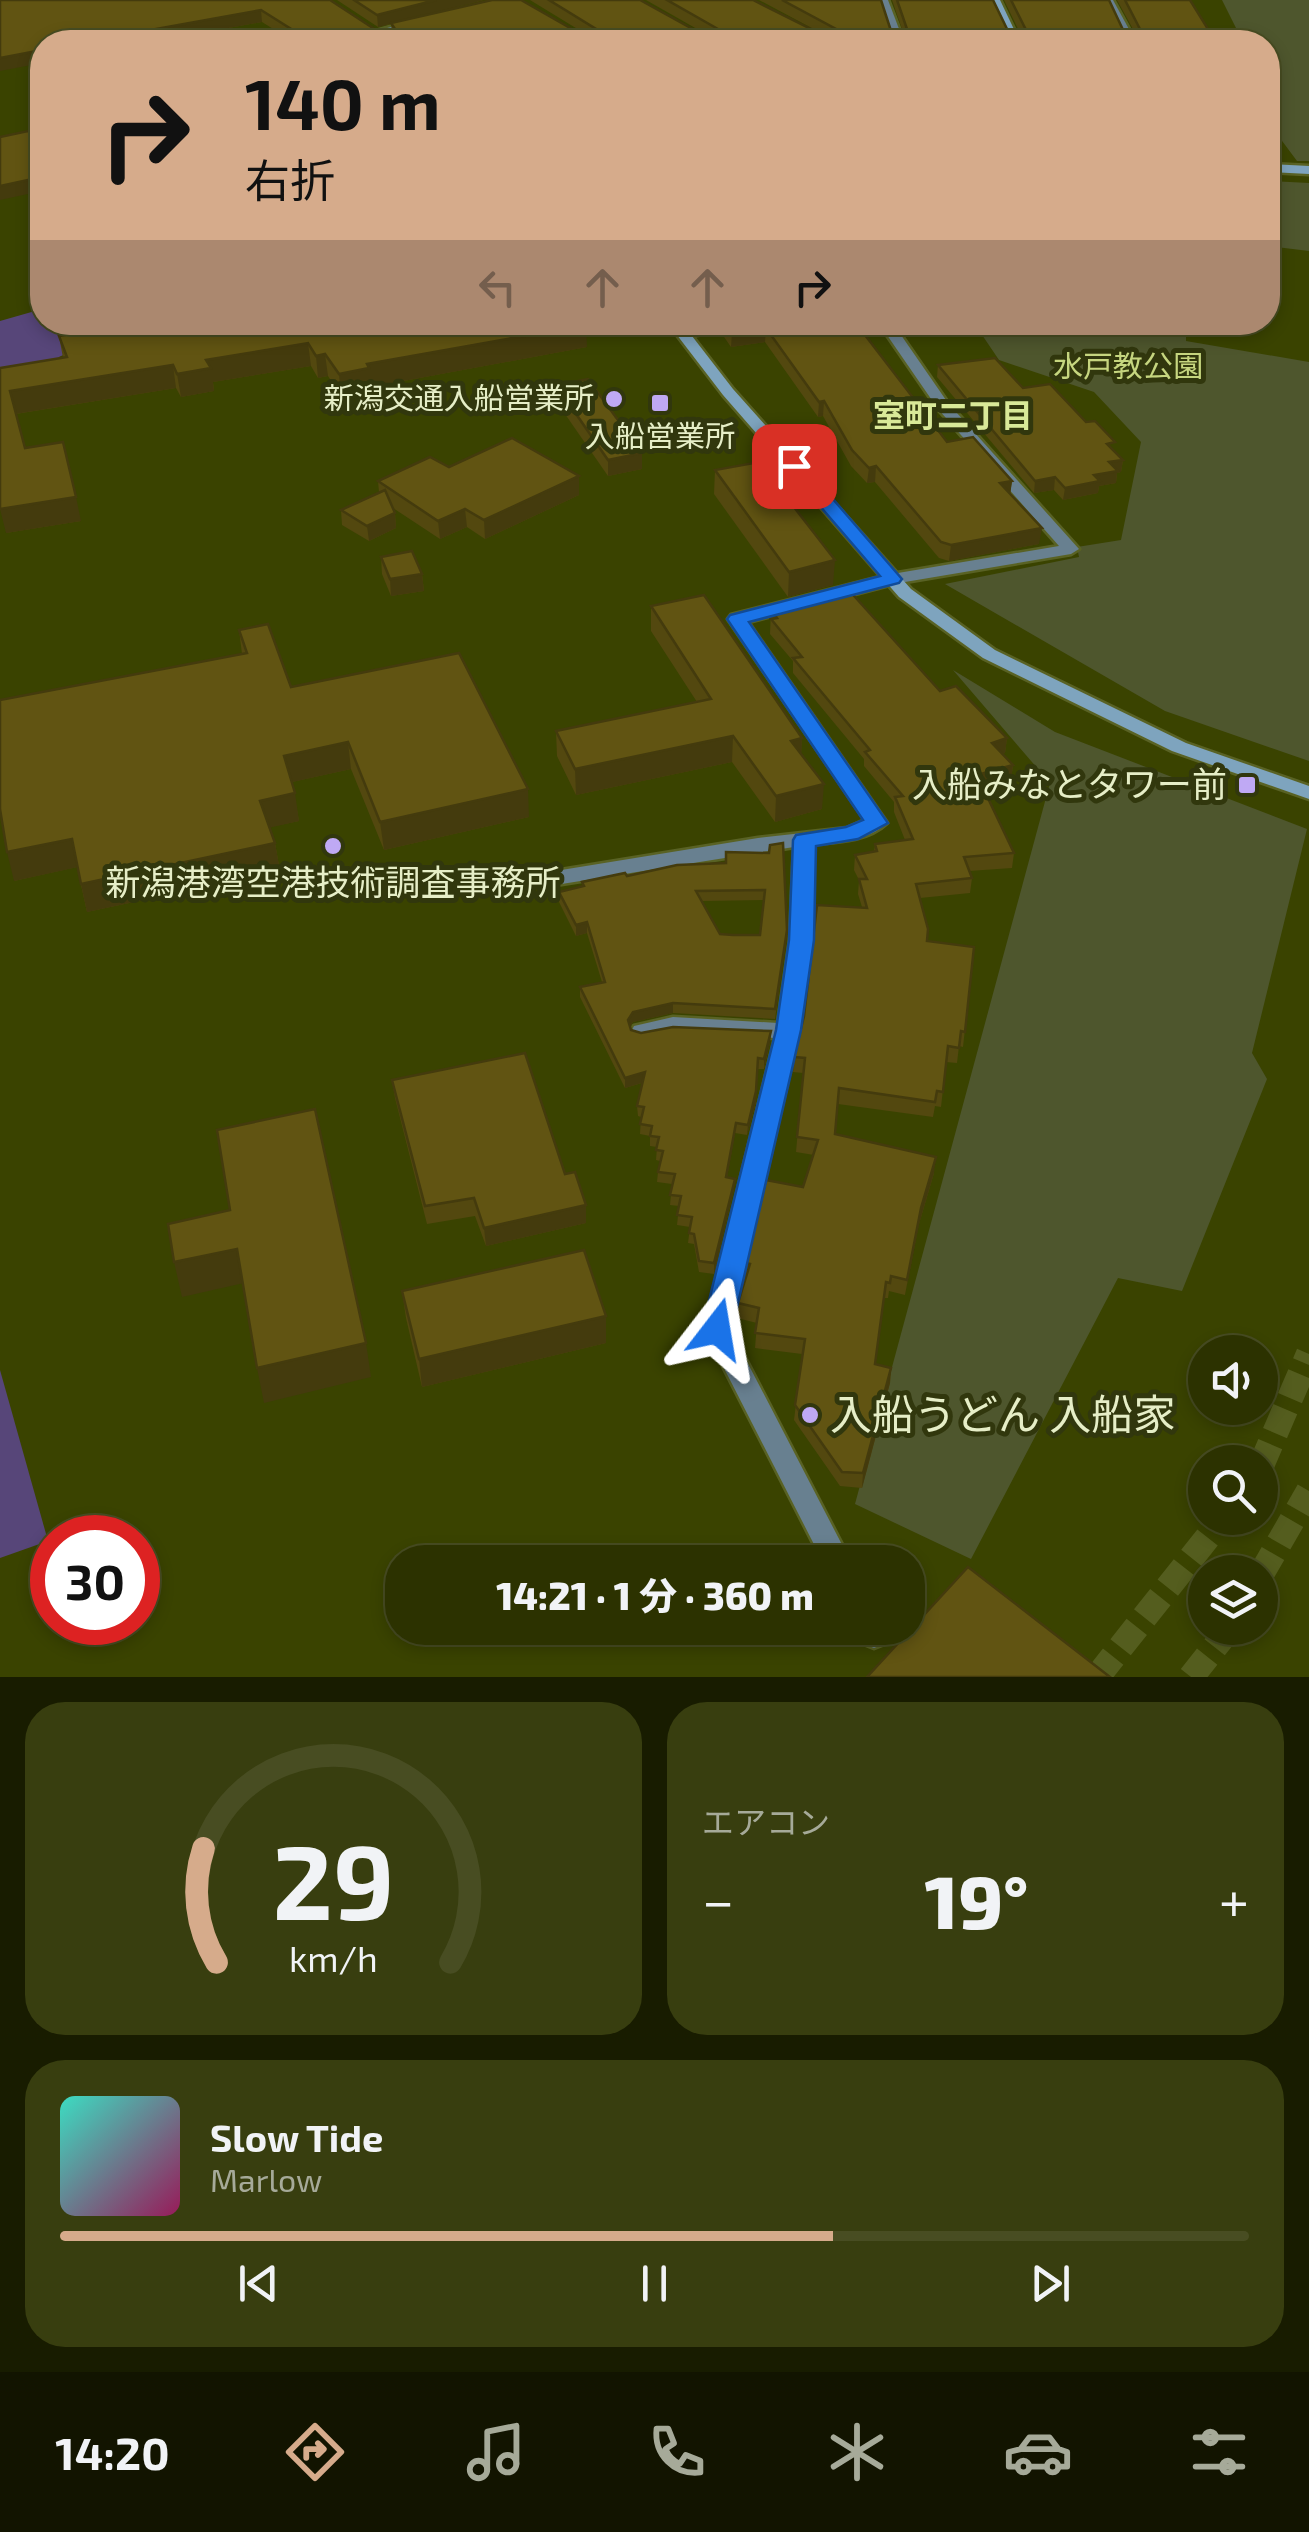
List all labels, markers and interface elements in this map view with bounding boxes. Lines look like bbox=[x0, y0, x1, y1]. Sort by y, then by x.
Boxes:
text: 140 m bbox=[245, 60, 441, 144]
icon: right bbox=[80, 70, 210, 200]
text: 右折 bbox=[245, 152, 335, 206]
icon: left bbox=[470, 260, 525, 315]
icon: ahead bbox=[575, 260, 630, 315]
icon: ahead bbox=[680, 260, 735, 315]
icon: right bbox=[785, 260, 840, 315]
park label: 水戸教公園 bbox=[1053, 347, 1203, 383]
place label: 新潟交通入船営業所 bbox=[324, 379, 594, 415]
marker: 新潟交通入船営業所 bbox=[603, 388, 625, 410]
marker: 入船営業所 bbox=[649, 392, 671, 414]
district label: 室町二丁目 bbox=[873, 395, 1033, 433]
place label: 入船営業所 bbox=[585, 417, 735, 453]
pin bbox=[752, 424, 837, 509]
icon: arrive bbox=[767, 439, 822, 494]
place label: 入船みなとタワー前 bbox=[912, 762, 1227, 804]
marker: 入船みなとタワー前 bbox=[1236, 774, 1258, 796]
marker: 新潟港湾空港技術調査事務所 bbox=[322, 835, 344, 857]
place label: 新潟港湾空港技術調査事務所 bbox=[105, 860, 561, 902]
position arrow bbox=[665, 1277, 769, 1381]
map controls bbox=[1188, 1335, 1278, 1645]
button: sound bbox=[1188, 1335, 1278, 1425]
place label: 入船うどん 入船家 bbox=[830, 1388, 1175, 1438]
marker: 入船うどん 入船家 bbox=[799, 1404, 821, 1426]
button: search bbox=[1188, 1445, 1278, 1535]
speed limit sign: 30 bbox=[30, 1515, 160, 1645]
button: layers bbox=[1188, 1555, 1278, 1645]
text: 14:21 · 1 分 · 360 m bbox=[496, 1572, 814, 1618]
text: エアコン bbox=[702, 1802, 830, 1840]
text: 29 bbox=[273, 1816, 394, 1941]
text: 19° bbox=[924, 1854, 1028, 1944]
text: − bbox=[702, 1866, 734, 1932]
text: + bbox=[1219, 1866, 1249, 1932]
text: km/h bbox=[289, 1936, 378, 1979]
text: Slow Tide bbox=[210, 2114, 383, 2160]
text: Marlow bbox=[210, 2160, 322, 2198]
icon: previous bbox=[231, 2256, 286, 2311]
icon: pause bbox=[627, 2256, 682, 2311]
icon: next bbox=[1023, 2256, 1078, 2311]
icon: directions bbox=[280, 2417, 350, 2487]
icon: music bbox=[461, 2417, 531, 2487]
icon: phone bbox=[642, 2417, 712, 2487]
icon: climate bbox=[822, 2417, 892, 2487]
icon: car bbox=[1003, 2417, 1073, 2487]
icon: filters bbox=[1184, 2417, 1254, 2487]
text: 14:20 bbox=[55, 2425, 170, 2479]

